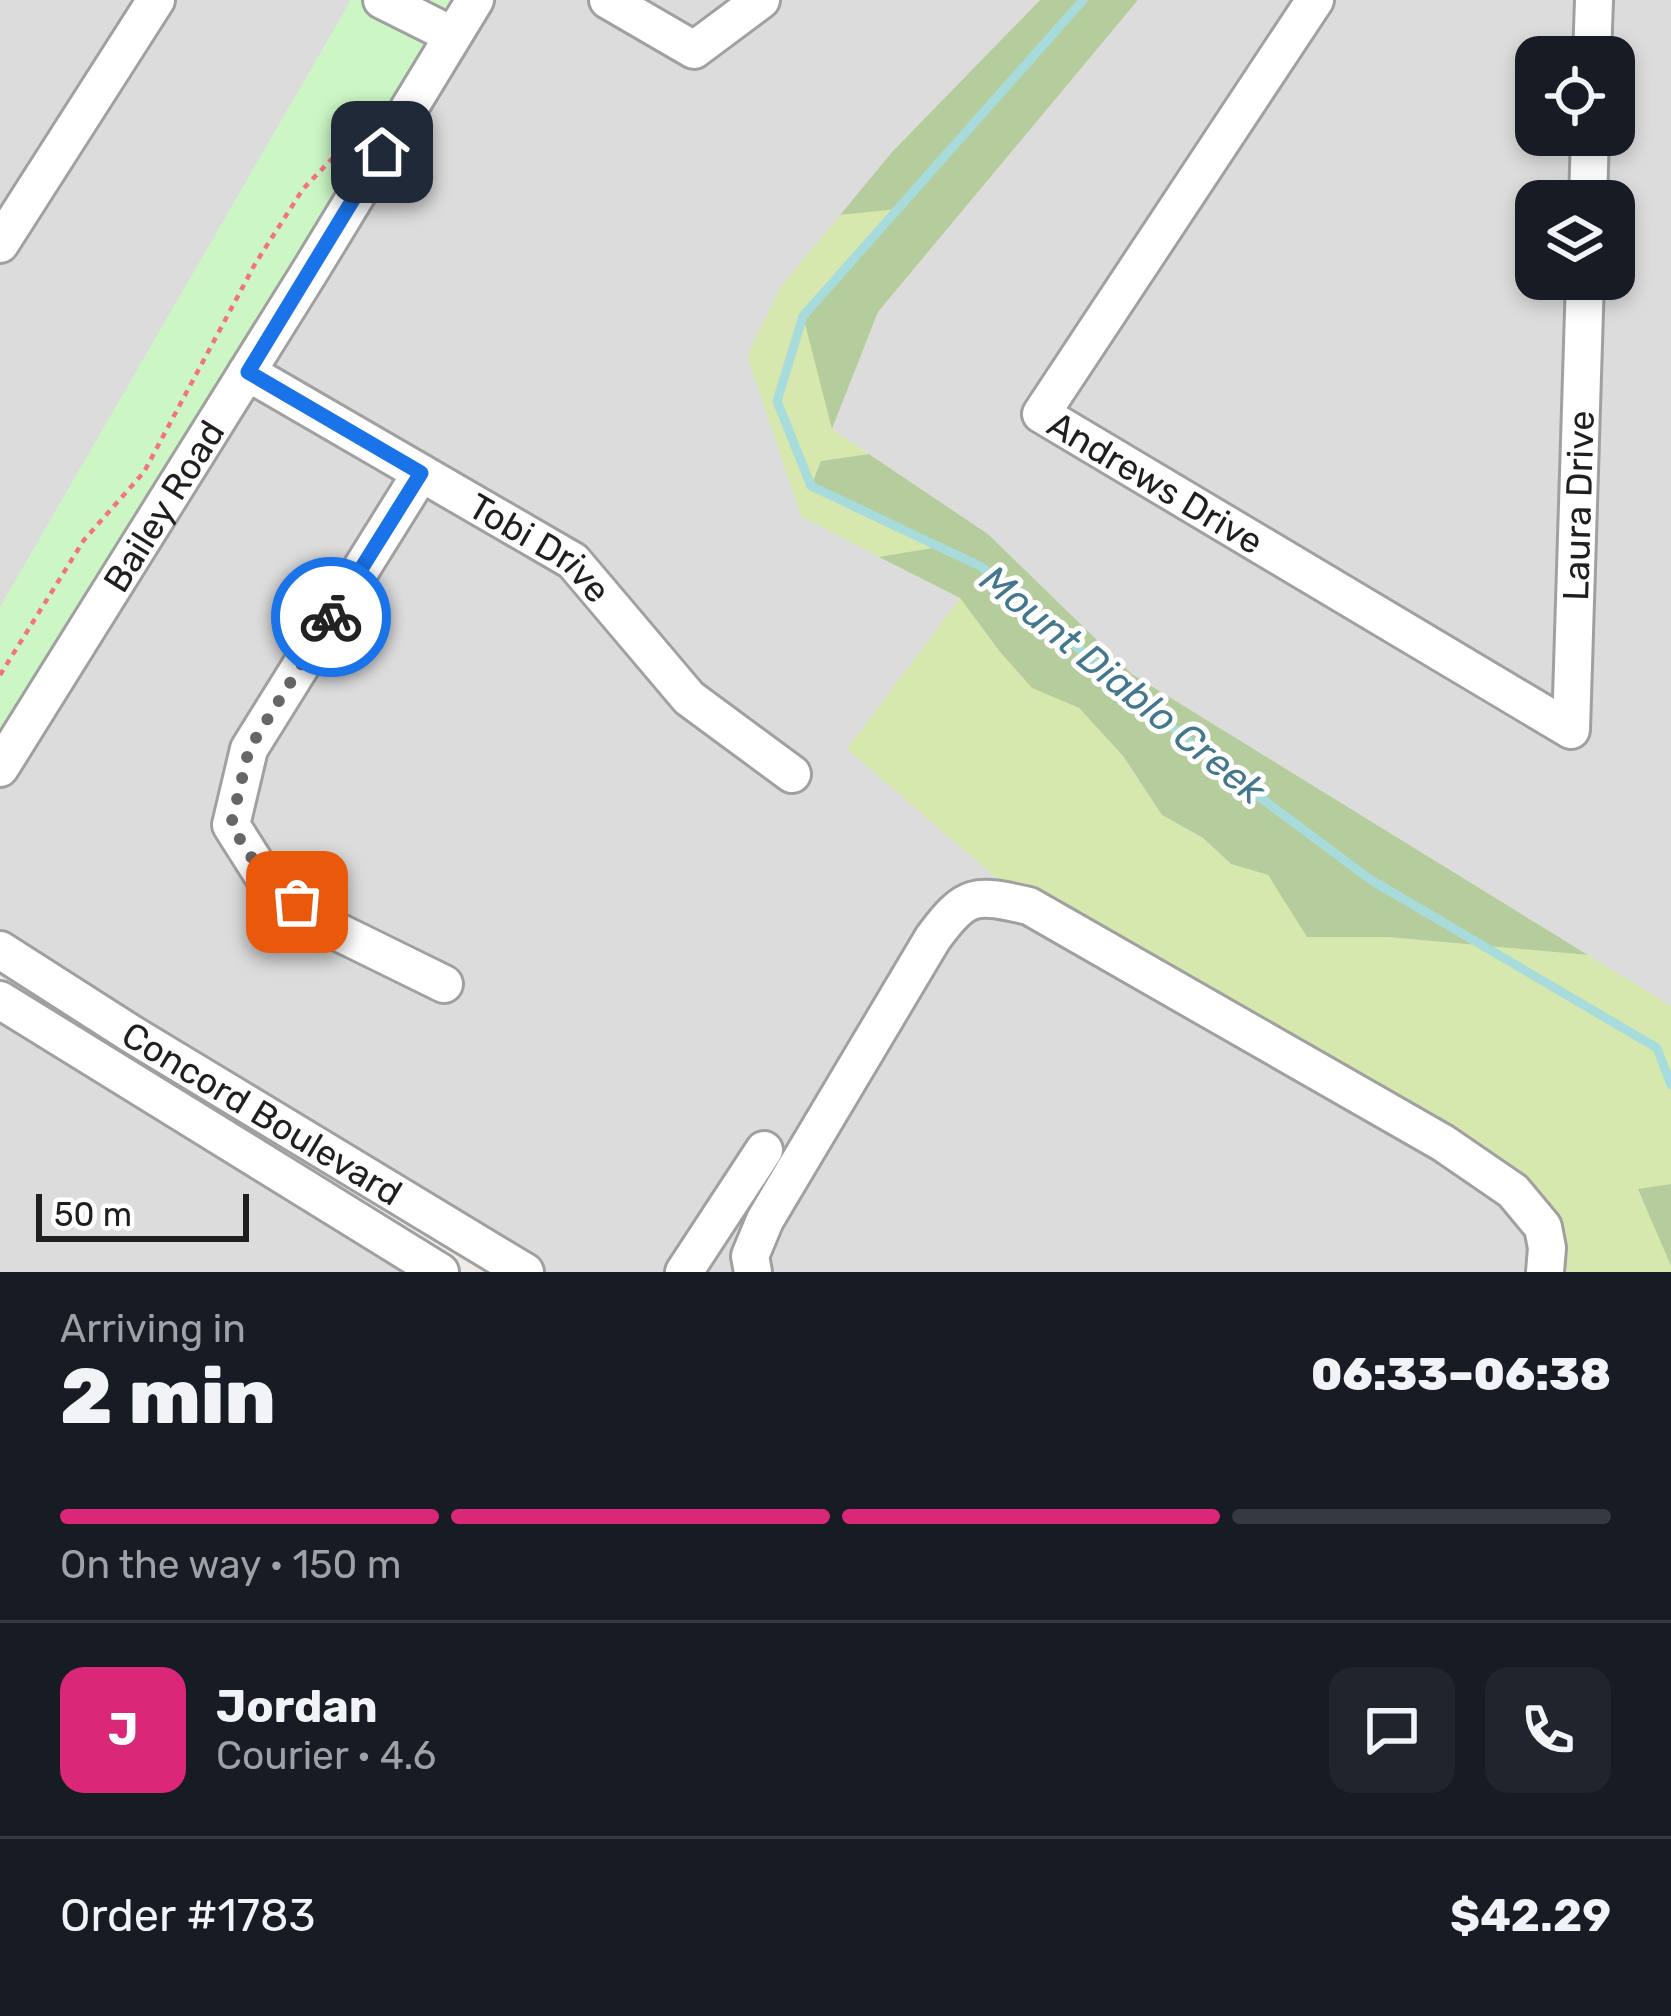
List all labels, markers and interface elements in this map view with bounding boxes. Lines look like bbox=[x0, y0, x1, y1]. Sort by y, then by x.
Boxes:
map controls bbox=[1515, 36, 1635, 300]
button: locate bbox=[1515, 36, 1635, 156]
pin bbox=[331, 101, 433, 203]
icon: home bbox=[349, 119, 415, 185]
button: layers bbox=[1515, 180, 1635, 300]
street label: Andrews Drive bbox=[1040, 402, 1271, 563]
street label: Laura Drive bbox=[1554, 410, 1602, 602]
street label: Bailey Road bbox=[94, 412, 233, 600]
street label: Tobi Drive bbox=[461, 484, 620, 611]
water label: Mount Diablo Creek bbox=[971, 556, 1275, 815]
courier bbox=[271, 557, 391, 677]
icon: bike bbox=[298, 584, 364, 650]
pin bbox=[246, 851, 348, 953]
icon: bag bbox=[264, 869, 330, 935]
street label: Concord Boulevard bbox=[115, 1012, 410, 1214]
scale bar bbox=[36, 1188, 249, 1241]
text: 50 m bbox=[54, 1195, 132, 1234]
text: Arriving in bbox=[60, 1306, 246, 1352]
text: 06:33–06:38 bbox=[1311, 1348, 1611, 1401]
text: 2 min bbox=[60, 1350, 276, 1443]
text: On the way · 150 m bbox=[60, 1542, 401, 1588]
button: chat bbox=[1329, 1667, 1455, 1793]
button: phone bbox=[1485, 1667, 1611, 1793]
text: Jordan bbox=[216, 1680, 378, 1733]
text: J bbox=[108, 1703, 138, 1756]
text: Courier · 4.6 bbox=[216, 1733, 436, 1779]
text: Order #1783 bbox=[60, 1889, 316, 1942]
text: $42.29 bbox=[1450, 1889, 1611, 1942]

